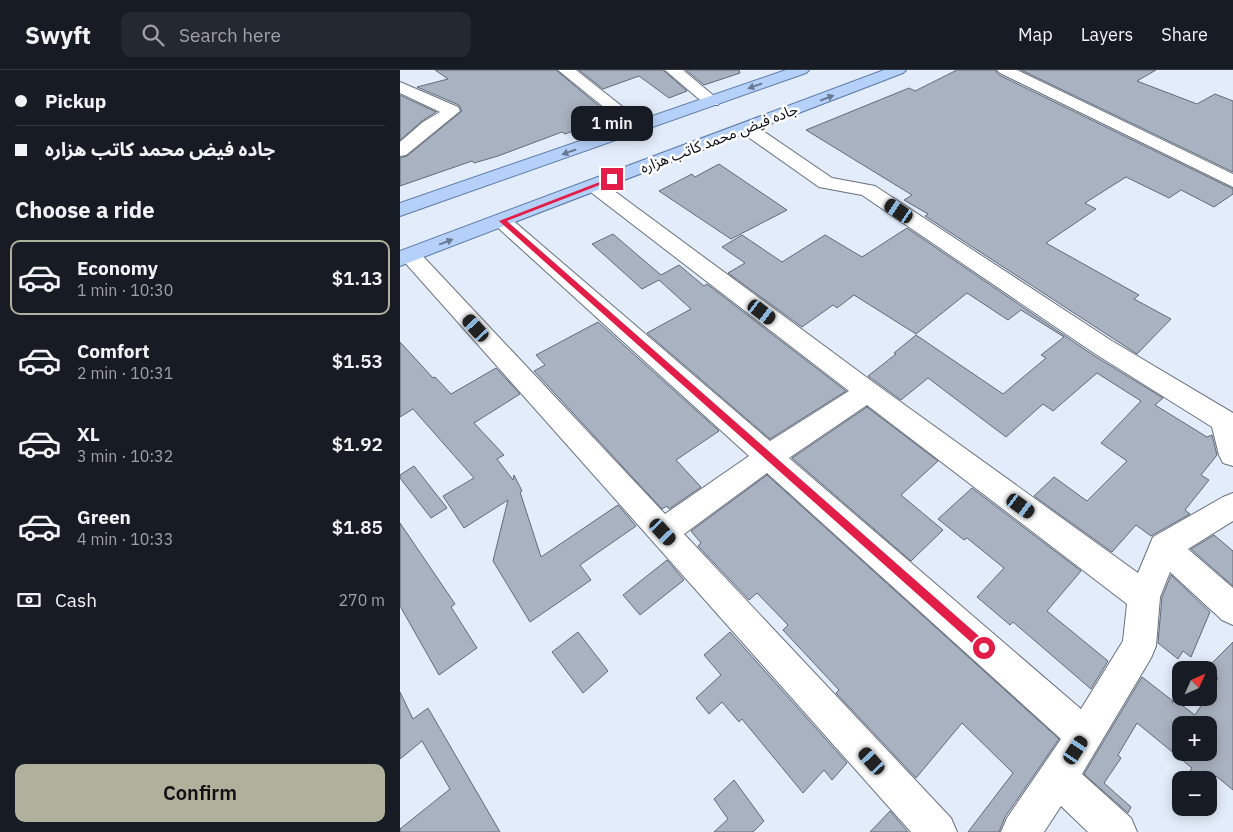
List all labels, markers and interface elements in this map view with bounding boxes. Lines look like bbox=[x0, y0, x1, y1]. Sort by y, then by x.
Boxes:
search box bbox=[121, 12, 471, 57]
text: Swyft bbox=[25, 19, 91, 51]
icon: search bbox=[139, 21, 167, 49]
text: Search here bbox=[179, 23, 281, 47]
text: Map bbox=[1018, 23, 1053, 46]
text: Layers bbox=[1081, 23, 1133, 46]
text: Share bbox=[1161, 23, 1208, 46]
one-way arrow bbox=[747, 82, 762, 90]
text: Pickup bbox=[45, 89, 106, 113]
one-way arrow bbox=[819, 93, 834, 101]
street label: جاده فیض محمد کاتب هزاره bbox=[637, 99, 801, 177]
callout: 1 min bbox=[571, 106, 653, 142]
text: 1 min bbox=[591, 113, 633, 133]
text: جاده فیض محمد کاتب هزاره bbox=[45, 137, 275, 161]
one-way arrow bbox=[561, 149, 576, 156]
route end bbox=[601, 168, 623, 190]
text: Choose a ride bbox=[15, 195, 155, 224]
car bbox=[882, 196, 915, 226]
one-way arrow bbox=[438, 238, 453, 245]
icon: car bbox=[17, 255, 62, 300]
text: Economy bbox=[77, 256, 158, 280]
text: $1.13 bbox=[332, 266, 383, 290]
text: 1 min · 10:30 bbox=[77, 280, 173, 300]
car bbox=[745, 297, 778, 327]
car bbox=[460, 312, 491, 344]
icon: car bbox=[17, 338, 62, 383]
text: Comfort bbox=[77, 339, 150, 363]
text: $1.53 bbox=[332, 349, 383, 373]
text: 2 min · 10:31 bbox=[77, 363, 173, 383]
icon: car bbox=[17, 421, 62, 466]
text: XL bbox=[77, 422, 100, 446]
text: $1.92 bbox=[332, 432, 383, 456]
text: 3 min · 10:32 bbox=[77, 446, 173, 466]
car bbox=[1004, 491, 1037, 521]
icon: car bbox=[17, 504, 62, 549]
text: Green bbox=[77, 505, 131, 529]
text: $1.85 bbox=[332, 515, 383, 539]
car bbox=[647, 516, 678, 548]
text: 4 min · 10:33 bbox=[77, 529, 173, 549]
icon: cash bbox=[15, 586, 43, 614]
text: Cash bbox=[55, 588, 97, 612]
text: 270 m bbox=[338, 590, 385, 610]
route start bbox=[973, 637, 995, 659]
north arrow bbox=[1172, 661, 1218, 706]
map controls bbox=[1172, 661, 1217, 816]
button: + bbox=[1172, 716, 1217, 761]
car bbox=[1061, 733, 1090, 767]
car bbox=[856, 745, 887, 777]
button: Confirm bbox=[15, 764, 385, 822]
button: − bbox=[1172, 771, 1217, 816]

